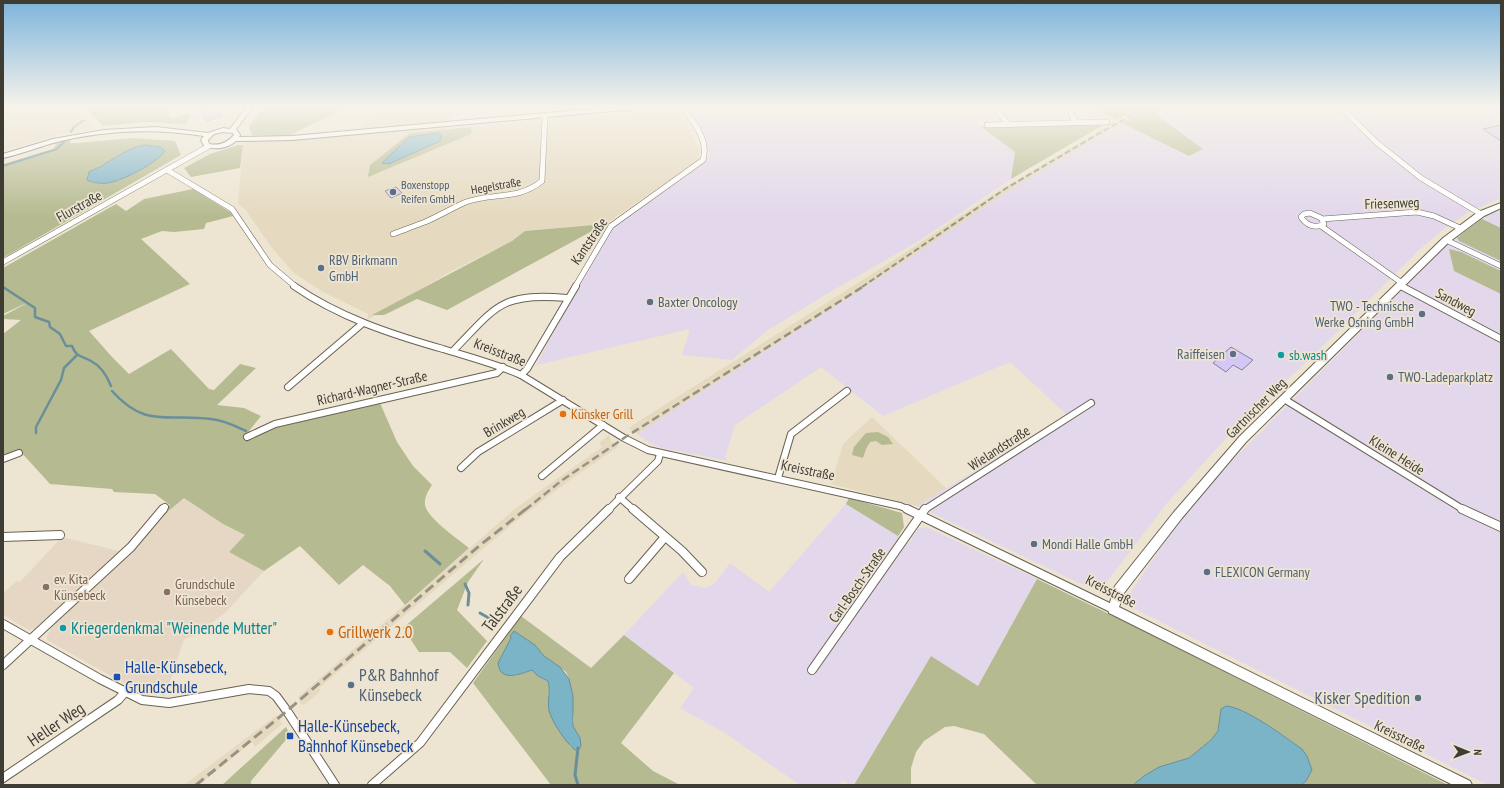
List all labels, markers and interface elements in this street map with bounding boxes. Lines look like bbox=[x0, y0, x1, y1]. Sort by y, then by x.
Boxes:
street label: Hegelstraße bbox=[470, 174, 522, 197]
place label: Boxenstopp Reifen GmbH bbox=[401, 177, 455, 206]
street label: Flurstraße bbox=[53, 186, 105, 226]
marker: Boxenstopp Reifen GmbH bbox=[388, 187, 398, 197]
street label: Friesenweg bbox=[1364, 193, 1420, 213]
street label: Kantstraße bbox=[567, 214, 611, 268]
place label: RBV Birkmann GmbH bbox=[329, 251, 397, 285]
marker: RBV Birkmann GmbH bbox=[316, 263, 326, 273]
street label: Sandweg bbox=[1433, 284, 1479, 320]
place label: Baxter Oncology bbox=[658, 293, 738, 311]
marker: Baxter Oncology bbox=[645, 297, 655, 307]
place label: TWO - Technische Werke Osning GmbH bbox=[1315, 297, 1414, 331]
marker: TWO - Technische Werke Osning GmbH bbox=[1417, 309, 1427, 319]
street label: Kreisstraße bbox=[471, 334, 529, 370]
place label: Raiffeisen bbox=[1177, 345, 1225, 363]
place label: sb.wash bbox=[1289, 346, 1327, 364]
marker: Raiffeisen bbox=[1228, 349, 1238, 359]
marker: sb.wash bbox=[1276, 350, 1286, 360]
street label: Richard-Wagner-Straße bbox=[315, 367, 429, 409]
place label: TWO-Ladeparkplatz bbox=[1398, 368, 1493, 386]
marker: TWO-Ladeparkplatz bbox=[1385, 372, 1395, 382]
street label: Gartnischer Weg bbox=[1222, 374, 1290, 442]
street label: Brinkweg bbox=[480, 403, 528, 441]
place label: Künsker Grill bbox=[571, 405, 634, 423]
marker: Künsker Grill bbox=[558, 409, 568, 419]
street label: Wielandstraße bbox=[965, 421, 1033, 475]
street label: Kleine Heide bbox=[1366, 431, 1428, 479]
street label: Kreisstraße bbox=[779, 456, 837, 485]
place label: Mondi Halle GmbH bbox=[1042, 535, 1133, 553]
marker: Mondi Halle GmbH bbox=[1029, 539, 1039, 549]
street label: Carl-Bosch-Straße bbox=[825, 544, 890, 626]
place label: FLEXICON Germany bbox=[1215, 563, 1311, 581]
marker: FLEXICON Germany bbox=[1202, 567, 1212, 577]
place label: ev. Kita Künsebeck bbox=[54, 570, 106, 604]
street label: Kreisstraße bbox=[1083, 571, 1140, 612]
place label: Grundschule Künsebeck bbox=[175, 575, 235, 609]
street label: Talstraße bbox=[477, 580, 527, 636]
marker: ev. Kita Künsebeck bbox=[41, 582, 51, 592]
marker: Grundschule Künsebeck bbox=[162, 587, 172, 597]
place label: Kriegerdenkmal "Weinende Mutter" bbox=[71, 617, 277, 639]
place label: Grillwerk 2.0 bbox=[338, 621, 412, 643]
marker: Kriegerdenkmal "Weinende Mutter" bbox=[58, 623, 68, 633]
marker: Grillwerk 2.0 bbox=[325, 627, 335, 637]
place label: Halle-Künsebeck, Grundschule bbox=[125, 656, 227, 698]
place label: P&R Bahnhof Künsebeck bbox=[359, 664, 439, 706]
marker: Halle-Künsebeck, Grundschule bbox=[112, 672, 122, 682]
marker: P&R Bahnhof Künsebeck bbox=[346, 680, 356, 690]
place label: Kisker Spedition bbox=[1315, 687, 1410, 709]
marker: Kisker Spedition bbox=[1413, 693, 1423, 703]
street label: Heller Weg bbox=[23, 697, 89, 751]
place label: Halle-Künsebeck, Bahnhof Künsebeck bbox=[298, 715, 414, 757]
street label: Kreisstraße bbox=[1371, 716, 1429, 756]
marker: Halle-Künsebeck, Bahnhof Künsebeck bbox=[285, 731, 295, 741]
north arrow bbox=[1448, 732, 1488, 772]
text: N bbox=[1471, 749, 1485, 755]

